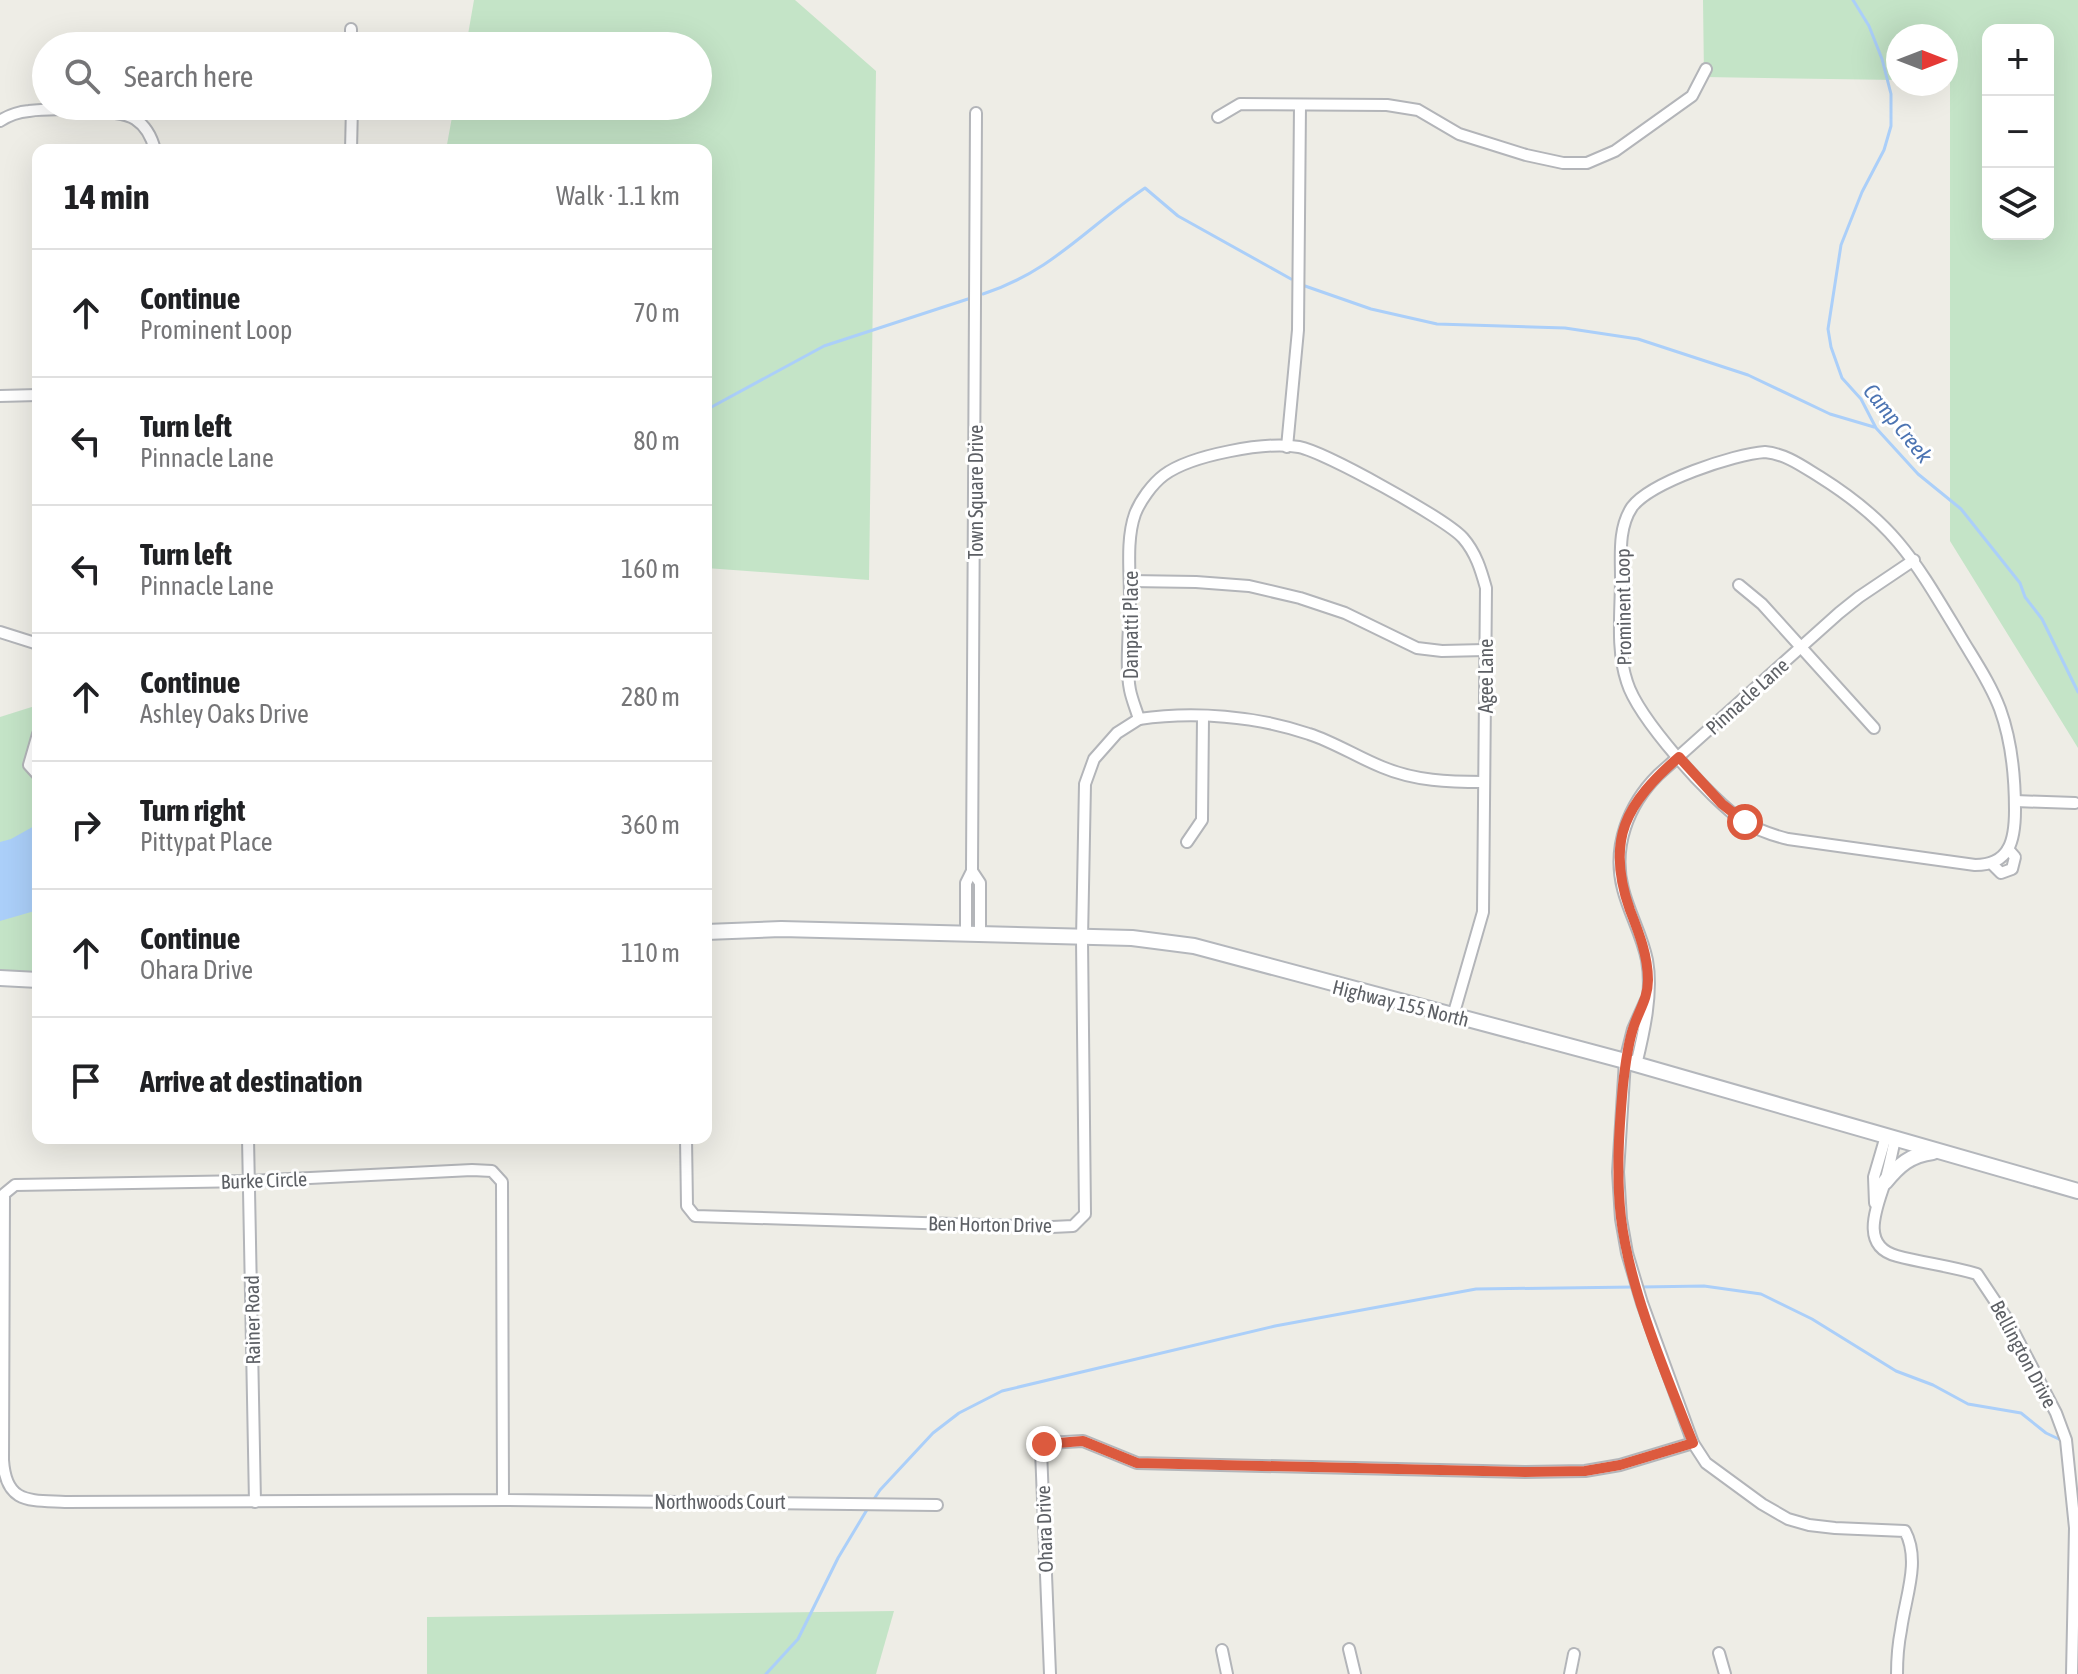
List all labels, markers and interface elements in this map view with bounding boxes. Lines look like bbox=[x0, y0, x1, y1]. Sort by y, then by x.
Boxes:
north arrow bbox=[1886, 24, 1958, 96]
map controls bbox=[1982, 24, 2054, 240]
button: + bbox=[1982, 24, 2054, 96]
search box bbox=[32, 32, 712, 120]
icon: search bbox=[60, 54, 104, 98]
text: Search here bbox=[124, 59, 253, 93]
button: − bbox=[1982, 96, 2054, 168]
button: layers bbox=[1982, 168, 2054, 240]
text: 14 min bbox=[64, 177, 149, 216]
text: Walk · 1.1 km bbox=[556, 181, 680, 211]
text: Continue bbox=[140, 281, 240, 315]
icon: ahead bbox=[64, 291, 108, 335]
text: 70 m bbox=[633, 298, 680, 328]
text: Prominent Loop bbox=[140, 315, 292, 345]
water label: Camp Creek bbox=[1858, 378, 1938, 468]
text: Turn left bbox=[140, 409, 232, 443]
icon: left bbox=[64, 419, 108, 463]
street label: Town Square Drive bbox=[964, 425, 987, 559]
text: 80 m bbox=[633, 426, 680, 456]
text: Pinnacle Lane bbox=[140, 443, 274, 473]
text: Turn left bbox=[140, 537, 232, 571]
icon: left bbox=[64, 547, 108, 591]
street label: Prominent Loop bbox=[1610, 548, 1636, 666]
text: 160 m bbox=[621, 554, 680, 584]
text: Pinnacle Lane bbox=[140, 571, 274, 601]
street label: Danpatti Place bbox=[1119, 571, 1142, 679]
street label: Agee Lane bbox=[1474, 639, 1497, 713]
street label: Pinnacle Lane bbox=[1701, 653, 1793, 739]
text: Continue bbox=[140, 665, 240, 699]
icon: ahead bbox=[64, 675, 108, 719]
text: 280 m bbox=[621, 682, 680, 712]
text: Ashley Oaks Drive bbox=[140, 699, 309, 729]
text: Turn right bbox=[140, 793, 246, 827]
icon: right bbox=[64, 803, 108, 847]
route start bbox=[1727, 804, 1763, 840]
text: 360 m bbox=[621, 810, 680, 840]
text: Pittypat Place bbox=[140, 827, 273, 857]
text: Continue bbox=[140, 921, 240, 955]
icon: ahead bbox=[64, 931, 108, 975]
text: 110 m bbox=[621, 938, 680, 968]
text: Ohara Drive bbox=[140, 955, 253, 985]
street label: Highway 155 North bbox=[1330, 975, 1472, 1031]
icon: arrive bbox=[64, 1059, 108, 1103]
text: Arrive at destination bbox=[140, 1064, 362, 1098]
street label: Burke Circle bbox=[220, 1167, 308, 1193]
street label: Ben Horton Drive bbox=[928, 1211, 1052, 1237]
street label: Rainer Road bbox=[240, 1275, 264, 1365]
street label: Bellington Drive bbox=[1986, 1296, 2062, 1412]
route end bbox=[1026, 1426, 1062, 1462]
street label: Ohara Drive bbox=[1031, 1485, 1057, 1573]
street label: Northwoods Court bbox=[654, 1490, 786, 1513]

